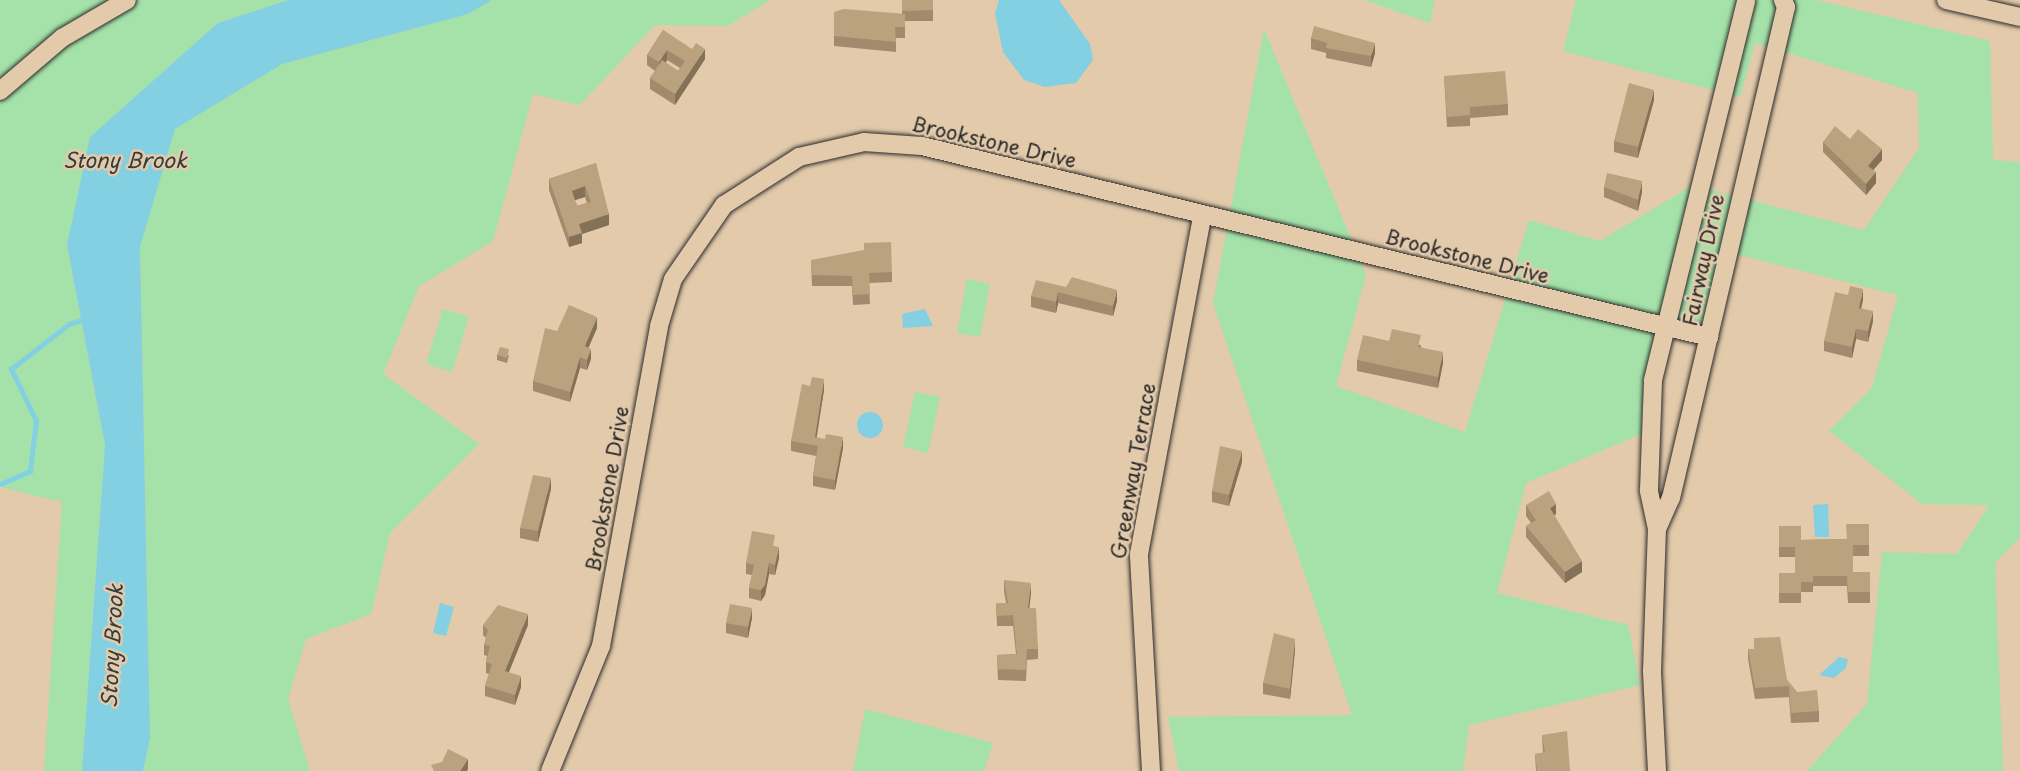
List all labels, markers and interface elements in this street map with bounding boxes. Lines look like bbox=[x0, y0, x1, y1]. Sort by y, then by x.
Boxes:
street label: Brookstone Drive bbox=[909, 111, 1079, 173]
water label: Stony Brook bbox=[62, 146, 188, 172]
street label: Fairway Drive bbox=[1677, 192, 1729, 328]
street label: Brookstone Drive bbox=[1383, 224, 1551, 288]
street label: Greenway Terrace bbox=[1106, 381, 1160, 561]
street label: Brookstone Drive bbox=[581, 404, 633, 574]
water label: Stony Brook bbox=[95, 583, 127, 709]

